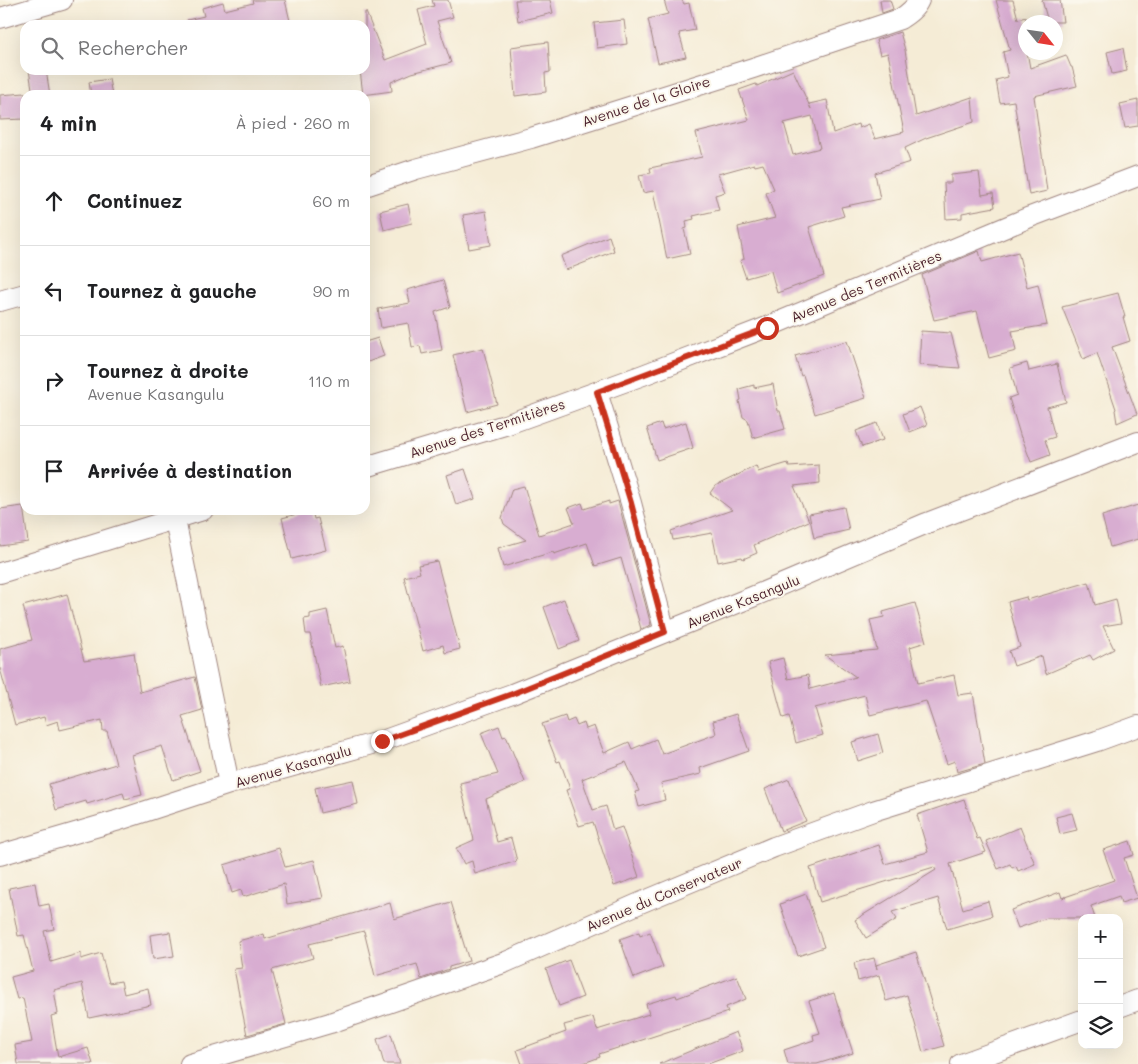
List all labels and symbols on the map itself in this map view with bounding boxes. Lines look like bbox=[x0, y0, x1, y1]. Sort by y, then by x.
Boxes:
north arrow bbox=[1018, 15, 1063, 60]
street label: Avenue de la Gloire bbox=[579, 71, 713, 131]
street label: Avenue des Termitières bbox=[788, 246, 944, 326]
route start bbox=[756, 317, 779, 340]
street label: Avenue des Termitières bbox=[407, 394, 567, 462]
street label: Avenue Kasangulu bbox=[684, 570, 802, 632]
route end bbox=[371, 730, 394, 753]
street label: Avenue Kasangulu bbox=[233, 740, 353, 792]
street label: Avenue du Conservateur bbox=[583, 852, 745, 936]

